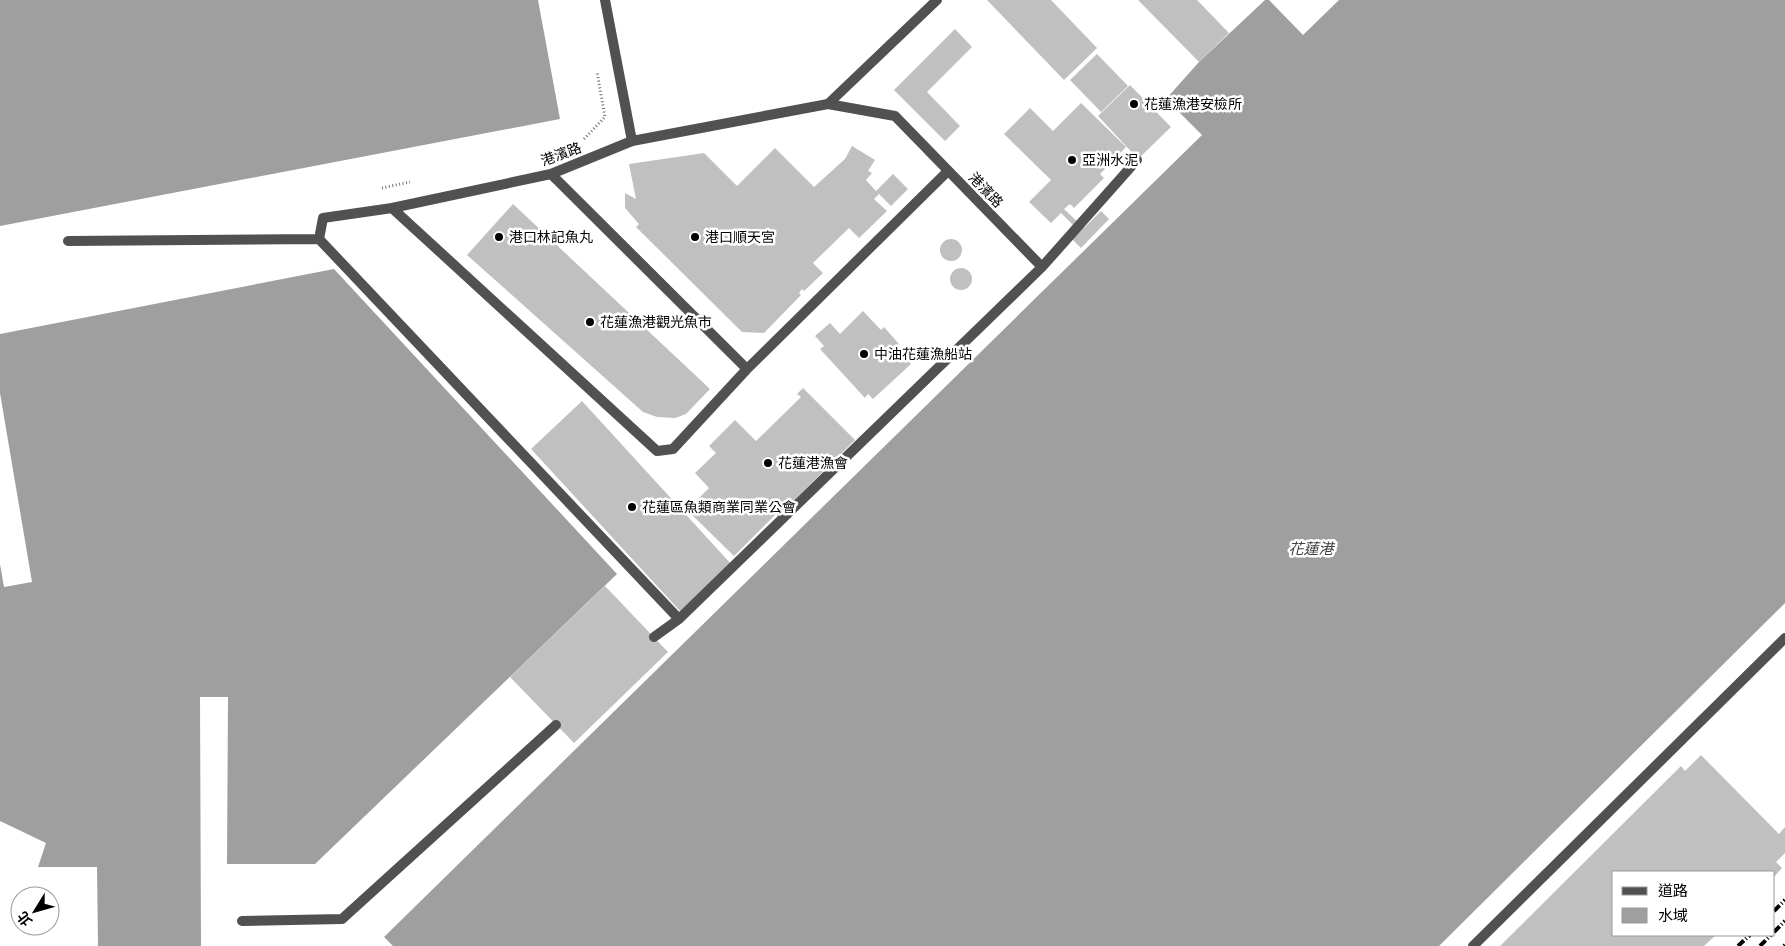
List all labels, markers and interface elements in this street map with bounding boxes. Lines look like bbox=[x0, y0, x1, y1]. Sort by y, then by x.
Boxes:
place label: 花蓮漁港安檢所 bbox=[1144, 96, 1242, 112]
marker: 花蓮漁港安檢所 bbox=[1128, 98, 1140, 110]
street label: 港濱路 bbox=[539, 139, 583, 169]
place label: 亞洲水泥 bbox=[1082, 152, 1138, 168]
marker: 亞洲水泥 bbox=[1066, 154, 1078, 166]
street label: 港濱路 bbox=[966, 169, 1006, 211]
place label: 港口林記魚丸 bbox=[509, 229, 593, 245]
place label: 港口順天宮 bbox=[705, 229, 775, 245]
marker: 港口林記魚丸 bbox=[493, 231, 505, 243]
marker: 港口順天宮 bbox=[689, 231, 701, 243]
place label: 花蓮漁港觀光魚市 bbox=[600, 314, 712, 330]
marker: 花蓮漁港觀光魚市 bbox=[584, 316, 596, 328]
place label: 中油花蓮漁船站 bbox=[874, 346, 972, 362]
marker: 中油花蓮漁船站 bbox=[858, 348, 870, 360]
place label: 花蓮港漁會 bbox=[778, 455, 848, 471]
marker: 花蓮港漁會 bbox=[762, 457, 774, 469]
place label: 花蓮區魚類商業同業公會 bbox=[642, 499, 796, 515]
marker: 花蓮區魚類商業同業公會 bbox=[626, 501, 638, 513]
water label: 花蓮港 bbox=[1288, 540, 1335, 558]
legend bbox=[1612, 871, 1775, 936]
text: 道路 bbox=[1658, 882, 1688, 900]
north arrow bbox=[10, 886, 60, 936]
text: 水域 bbox=[1658, 907, 1688, 925]
text: 北 bbox=[14, 908, 35, 929]

